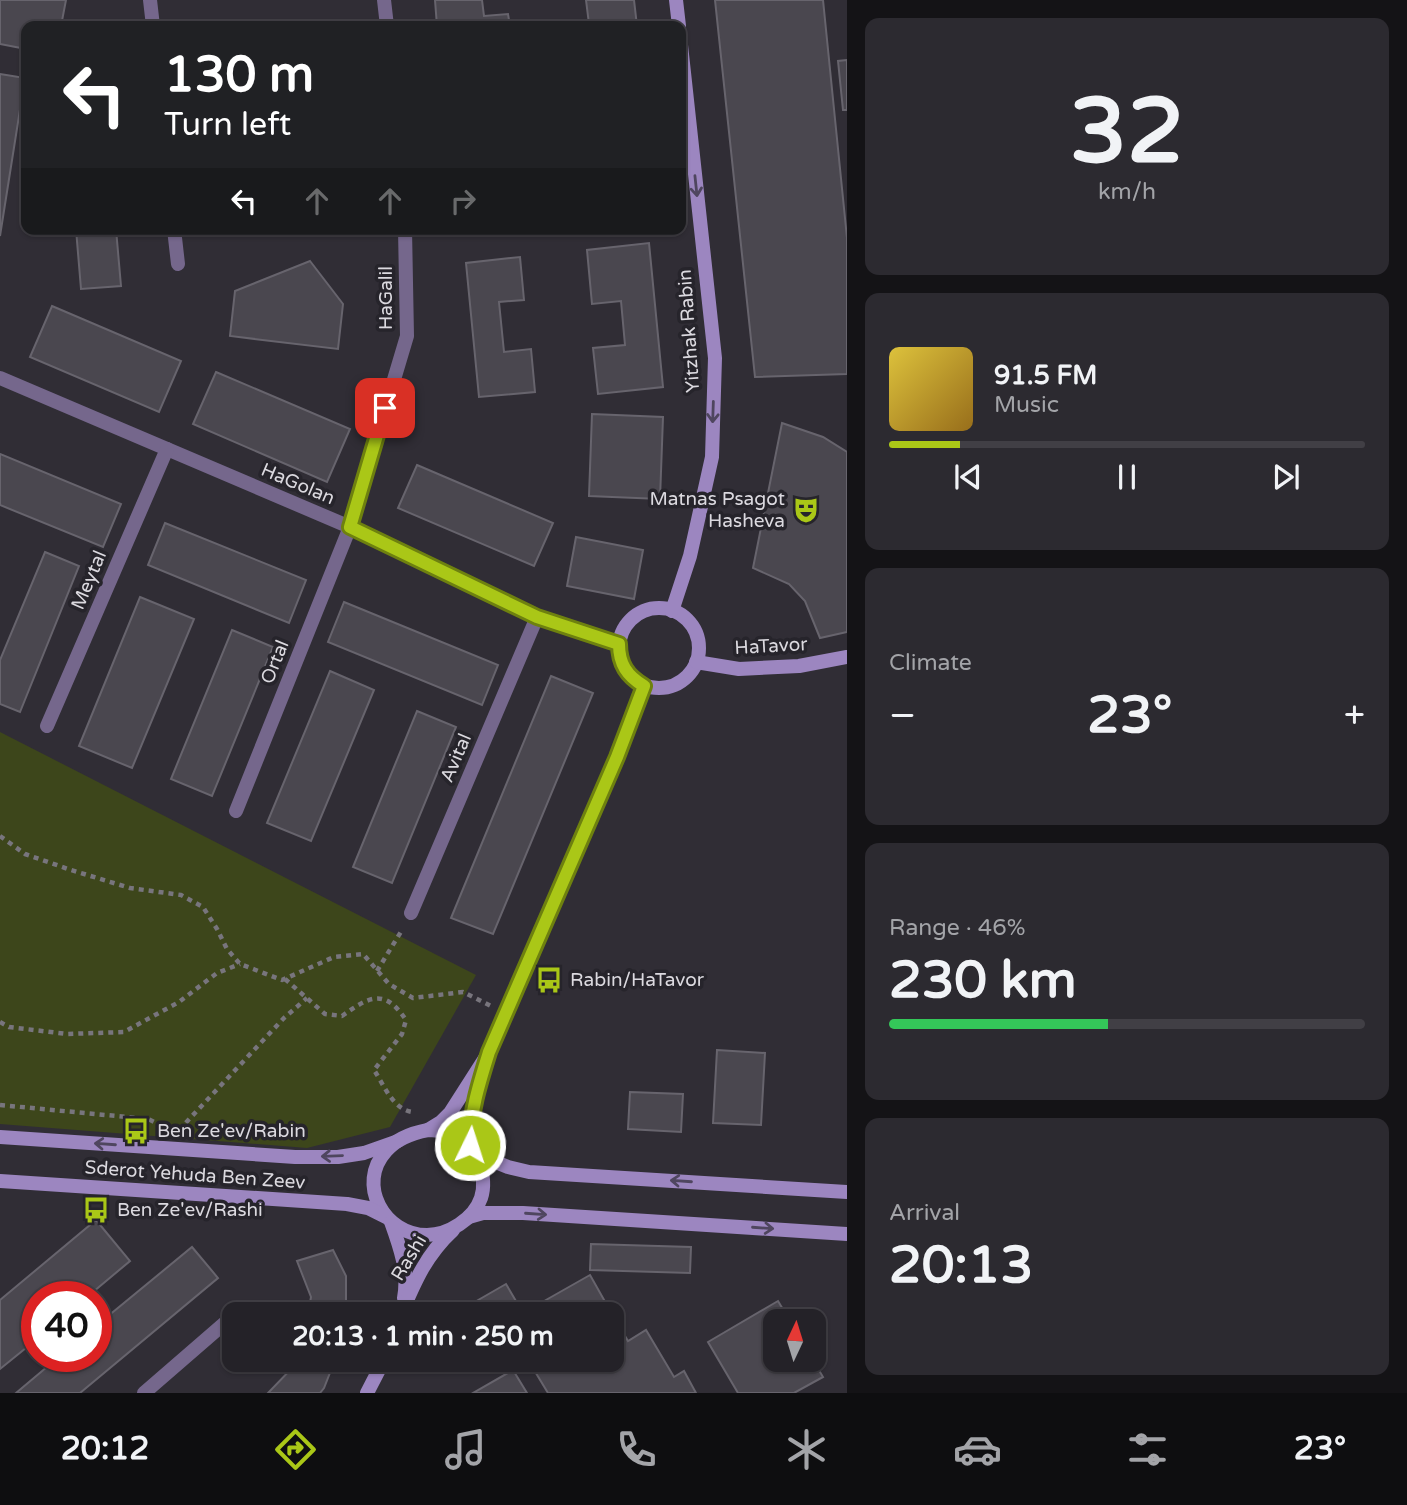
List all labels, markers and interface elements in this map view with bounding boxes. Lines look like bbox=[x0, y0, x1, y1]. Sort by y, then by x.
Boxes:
text: 130 m bbox=[164, 46, 314, 105]
icon: left bbox=[49, 49, 140, 140]
text: 32 bbox=[1070, 77, 1184, 187]
text: Turn left bbox=[164, 106, 291, 144]
one-way arrow bbox=[690, 174, 703, 196]
text: km/h bbox=[1098, 178, 1156, 206]
icon: left bbox=[225, 182, 263, 220]
icon: ahead bbox=[298, 182, 336, 220]
icon: ahead bbox=[371, 182, 409, 220]
icon: right bbox=[444, 182, 482, 220]
street label: HaGalil bbox=[375, 266, 397, 330]
street label: Yitzhak Rabin bbox=[674, 269, 704, 393]
text: 91.5 FM bbox=[994, 360, 1097, 391]
pin bbox=[355, 378, 415, 438]
icon: arrive bbox=[366, 389, 404, 427]
text: Music bbox=[994, 391, 1059, 419]
one-way arrow bbox=[706, 400, 720, 423]
icon: previous bbox=[949, 458, 987, 496]
icon: pause bbox=[1108, 458, 1146, 496]
icon: next bbox=[1267, 458, 1305, 496]
street label: HaGolan bbox=[258, 459, 338, 509]
place label: Matnas Psagot Hasheva bbox=[649, 488, 785, 532]
theatre icon: Matnas Psagot Hasheva bbox=[791, 495, 821, 525]
street label: Meytal bbox=[67, 547, 111, 613]
street label: HaTavor bbox=[734, 633, 809, 659]
street label: Ortal bbox=[256, 637, 294, 687]
text: Climate bbox=[889, 649, 972, 677]
text: 23° bbox=[1087, 684, 1172, 747]
text: − bbox=[889, 693, 916, 739]
text: + bbox=[1344, 693, 1365, 739]
street label: Avital bbox=[436, 730, 476, 786]
text: Range · 46% bbox=[889, 914, 1025, 942]
text: 230 km bbox=[889, 949, 1077, 1012]
bus stop icon: Rabin/HaTavor bbox=[534, 965, 564, 995]
place label: Rabin/HaTavor bbox=[570, 969, 705, 991]
position arrow bbox=[433, 1108, 507, 1182]
bus stop icon: Ben Ze'ev/Rabin bbox=[121, 1116, 151, 1146]
place label: Ben Ze'ev/Rabin bbox=[157, 1120, 306, 1142]
one-way arrow bbox=[94, 1137, 116, 1150]
one-way arrow bbox=[320, 1150, 343, 1163]
street label: Sderot Yehuda Ben Zeev bbox=[84, 1156, 306, 1194]
one-way arrow bbox=[670, 1175, 693, 1188]
bus stop icon: Ben Ze'ev/Rashi bbox=[81, 1195, 111, 1225]
place label: Ben Ze'ev/Rashi bbox=[117, 1199, 263, 1221]
text: Arrival bbox=[889, 1199, 960, 1227]
one-way arrow bbox=[524, 1208, 547, 1221]
one-way arrow bbox=[751, 1222, 774, 1235]
street label: Rashi bbox=[387, 1231, 431, 1285]
text: 20:13 bbox=[889, 1234, 1033, 1297]
speed limit sign: 40 bbox=[21, 1281, 112, 1372]
north arrow bbox=[763, 1309, 826, 1372]
map controls bbox=[763, 1309, 826, 1372]
text: 20:13 · 1 min · 250 m bbox=[292, 1321, 554, 1352]
icon: directions bbox=[271, 1425, 320, 1474]
icon: music bbox=[441, 1425, 490, 1474]
icon: phone bbox=[612, 1425, 661, 1474]
icon: climate bbox=[782, 1425, 831, 1474]
icon: car bbox=[953, 1425, 1002, 1474]
icon: filters bbox=[1123, 1425, 1172, 1474]
text: 20:12 bbox=[61, 1430, 149, 1468]
text: 23° bbox=[1294, 1430, 1346, 1468]

